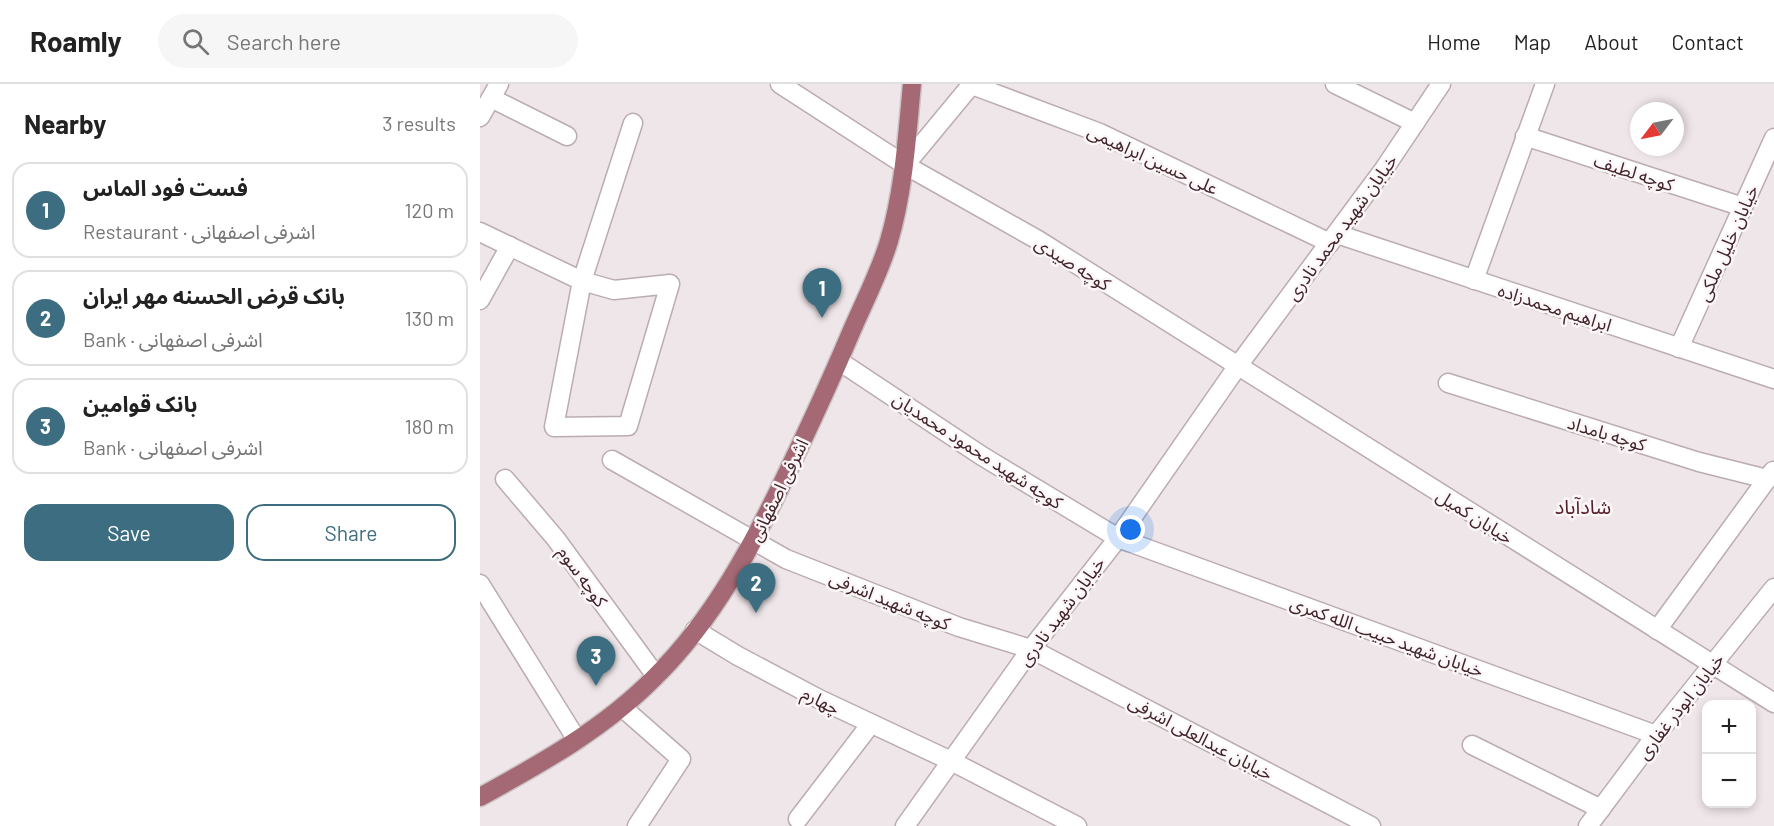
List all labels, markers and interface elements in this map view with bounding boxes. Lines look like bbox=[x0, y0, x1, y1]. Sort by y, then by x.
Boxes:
search box bbox=[158, 14, 578, 68]
text: Roamly bbox=[30, 24, 122, 58]
icon: search bbox=[179, 25, 212, 58]
text: Search here bbox=[227, 28, 341, 54]
text: Home bbox=[1427, 29, 1481, 54]
text: Map bbox=[1514, 29, 1551, 54]
text: About bbox=[1584, 29, 1639, 54]
text: Contact bbox=[1672, 29, 1744, 54]
north arrow bbox=[1630, 102, 1684, 156]
text: Nearby bbox=[24, 108, 106, 139]
text: 3 results bbox=[382, 111, 456, 135]
street label: علی حسین ابراهیمی bbox=[1084, 119, 1222, 200]
street label: کوچه لطیف bbox=[1591, 149, 1677, 196]
street label: خیابان شهید محمد نادری bbox=[1281, 150, 1402, 305]
text: فست فود الماس bbox=[83, 174, 248, 200]
street label: خیابان خلیل ملکی bbox=[1691, 181, 1763, 305]
text: 1 bbox=[42, 198, 49, 222]
text: 120 m bbox=[404, 198, 454, 222]
text: Restaurant · اشرفی اصفهانی bbox=[83, 219, 315, 243]
street label: کوچه صیدی bbox=[1031, 231, 1115, 296]
pin: 1 bbox=[802, 268, 842, 318]
street label: ابراهیم محمدزاده bbox=[1495, 278, 1615, 339]
text: بانک قرض الحسنه مهر ایران bbox=[83, 282, 345, 308]
text: 2 bbox=[40, 306, 51, 330]
text: 130 m bbox=[405, 306, 454, 330]
text: Bank · اشرفی اصفهانی bbox=[83, 327, 263, 351]
street label: کوچه شهید محمود محمدیان bbox=[888, 387, 1067, 514]
text: بانک قوامین bbox=[83, 390, 197, 416]
street label: کوچه بامداد bbox=[1565, 411, 1649, 457]
text: 3 bbox=[40, 414, 51, 438]
text: 180 m bbox=[405, 414, 454, 438]
text: Bank · اشرفی اصفهانی bbox=[83, 435, 263, 459]
street label: اشرفی اصفهانی bbox=[744, 435, 813, 545]
street label: خیابان کمیل bbox=[1432, 484, 1517, 549]
district label: شادآباد bbox=[1555, 494, 1611, 518]
button: Save bbox=[24, 504, 234, 561]
button: Share bbox=[246, 504, 456, 561]
your location bbox=[1116, 515, 1145, 544]
street label: کوچه سوم bbox=[550, 541, 613, 614]
street label: خیابان شهید نادری bbox=[1013, 552, 1110, 670]
pin: 2 bbox=[736, 564, 776, 613]
street label: کوچه شهید اشرفی bbox=[826, 566, 954, 635]
street label: خیابان شهید حبیب الله کمری bbox=[1287, 591, 1487, 682]
pin: 3 bbox=[576, 636, 616, 686]
street label: خیابان ابوذر غفاری bbox=[1632, 649, 1729, 764]
street label: چهارم bbox=[797, 681, 844, 722]
street label: خیابان عبدالعلی اشرفی bbox=[1125, 690, 1277, 785]
map controls bbox=[1702, 700, 1756, 808]
button: + bbox=[1702, 700, 1756, 754]
button: − bbox=[1702, 754, 1756, 808]

